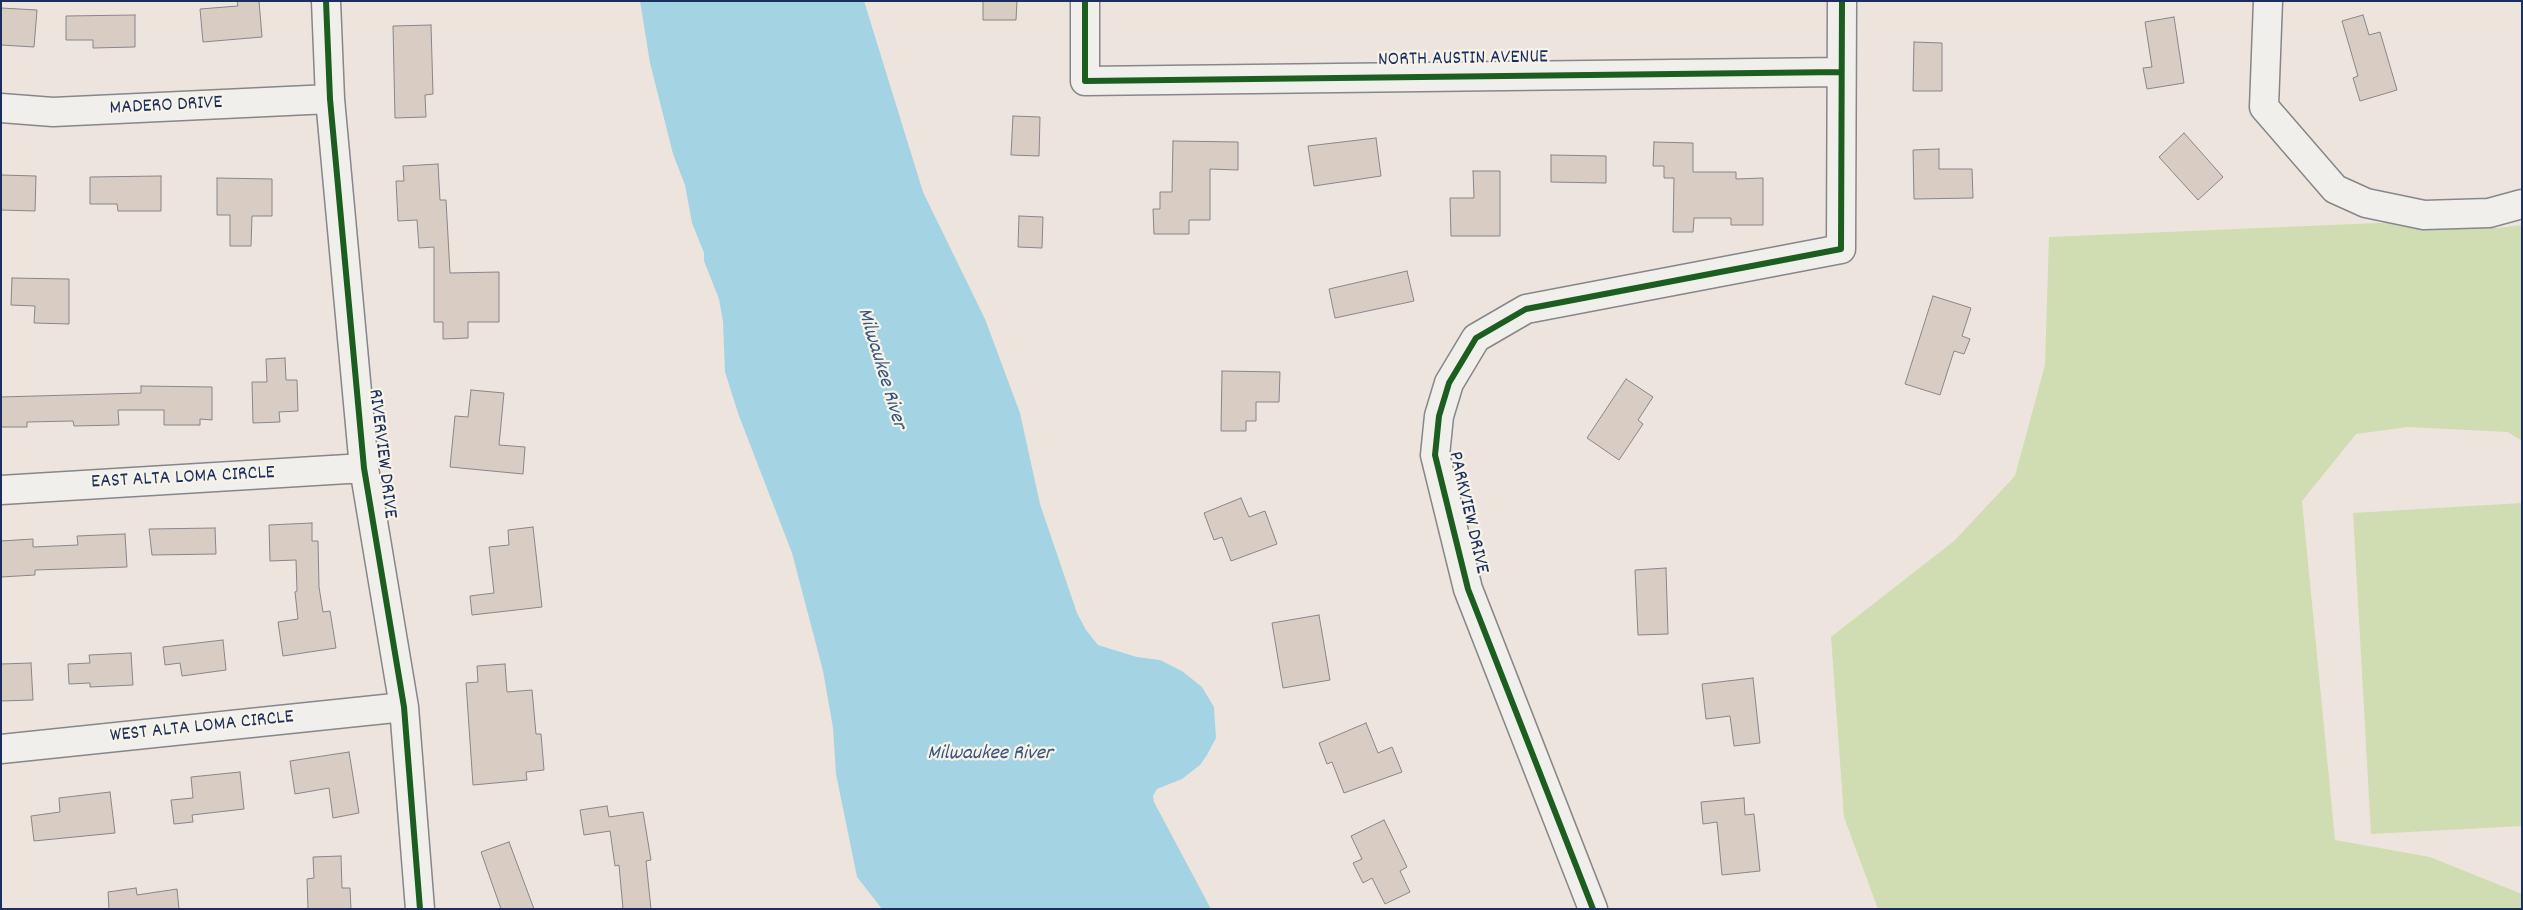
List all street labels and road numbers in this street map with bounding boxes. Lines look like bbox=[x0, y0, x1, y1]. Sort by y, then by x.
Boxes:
street label: NORTH AUSTIN AVENUE bbox=[1378, 47, 1548, 73]
street label: MADERO DRIVE bbox=[109, 92, 223, 122]
street label: RIVERVIEW DRIVE bbox=[361, 388, 401, 520]
street label: PARKVIEW DRIVE bbox=[1441, 449, 1493, 577]
street label: EAST ALTA LOMA CIRCLE bbox=[91, 462, 275, 496]
street label: WEST ALTA LOMA CIRCLE bbox=[109, 706, 295, 750]

